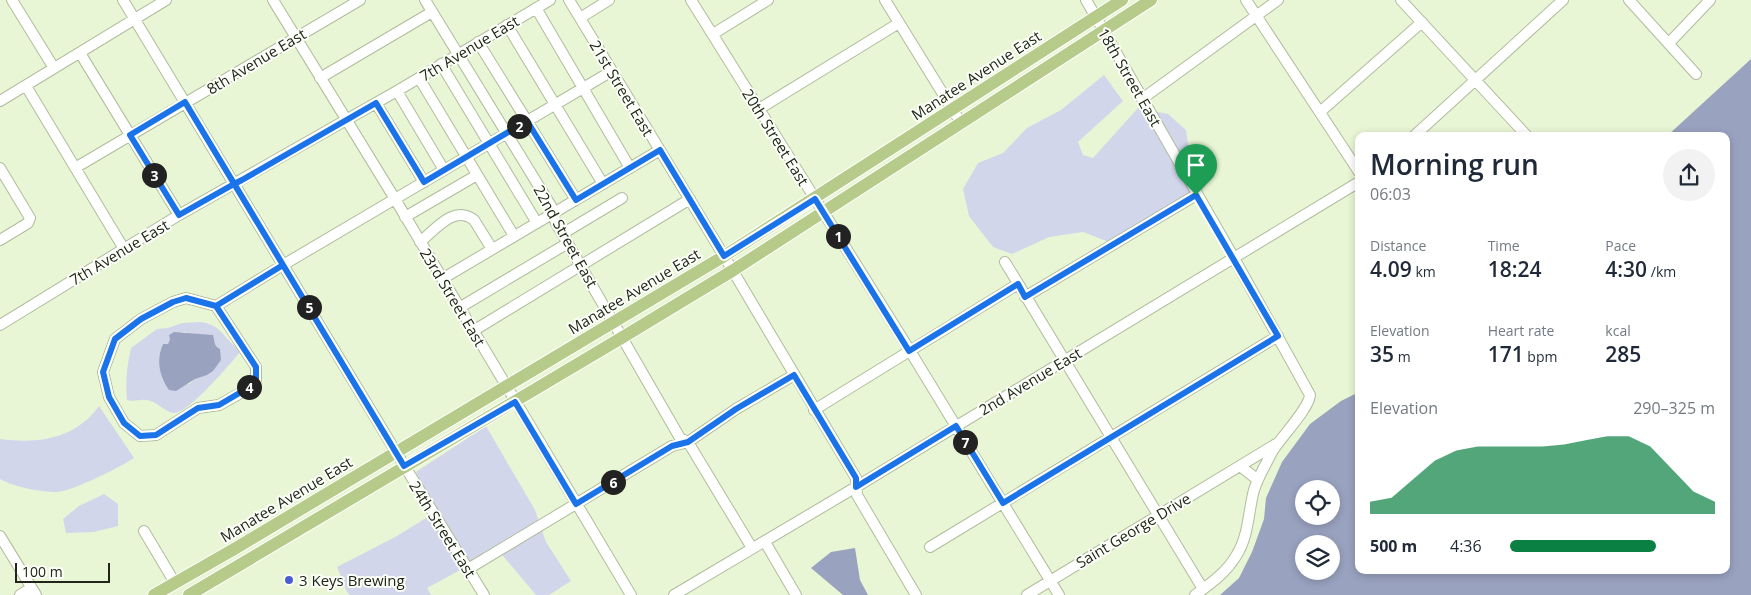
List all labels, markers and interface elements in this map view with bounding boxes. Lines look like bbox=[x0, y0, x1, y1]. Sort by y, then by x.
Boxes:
street label: 7th Avenue East bbox=[416, 11, 522, 85]
street label: 8th Avenue East bbox=[203, 24, 309, 98]
street label: 18th Street East bbox=[1094, 24, 1166, 130]
street label: Manatee Avenue East bbox=[907, 26, 1045, 124]
street label: 21st Street East bbox=[585, 36, 659, 140]
street label: 20th Street East bbox=[738, 85, 814, 189]
pin: 2 bbox=[506, 114, 532, 138]
text: 2 bbox=[515, 117, 524, 136]
pin bbox=[1175, 144, 1217, 195]
text: Morning run bbox=[1370, 145, 1539, 183]
button: share bbox=[1663, 149, 1715, 201]
icon: arrive bbox=[1182, 151, 1210, 179]
pin: 3 bbox=[142, 162, 166, 188]
text: 3 bbox=[150, 166, 159, 185]
street label: 22nd Street East bbox=[530, 181, 602, 291]
text: 06:03 bbox=[1370, 183, 1411, 205]
street label: 7th Avenue East bbox=[66, 215, 172, 289]
pin: 1 bbox=[826, 224, 850, 248]
text: 1 bbox=[834, 227, 843, 246]
text: Distance bbox=[1370, 236, 1426, 255]
text: Time bbox=[1488, 236, 1520, 255]
text: Pace bbox=[1605, 236, 1636, 255]
street label: 23rd Street East bbox=[416, 244, 490, 350]
street label: Manatee Avenue East bbox=[564, 244, 704, 338]
text: 4.09 bbox=[1370, 255, 1412, 283]
text: 18:24 bbox=[1488, 255, 1541, 283]
text: 4:30 bbox=[1605, 255, 1647, 283]
text: km bbox=[1412, 262, 1436, 281]
text: /km bbox=[1647, 262, 1676, 281]
pin: 5 bbox=[296, 294, 322, 320]
text: 5 bbox=[305, 298, 314, 317]
text: Elevation bbox=[1370, 321, 1429, 340]
text: Heart rate bbox=[1488, 321, 1554, 340]
text: kcal bbox=[1605, 321, 1631, 340]
text: 35 bbox=[1370, 340, 1394, 368]
text: 171 bbox=[1488, 340, 1524, 368]
text: 285 bbox=[1605, 340, 1641, 368]
street label: 2nd Avenue East bbox=[975, 343, 1085, 419]
text: m bbox=[1394, 347, 1411, 366]
text: bpm bbox=[1524, 347, 1557, 366]
pin: 4 bbox=[236, 374, 262, 400]
text: 4 bbox=[245, 378, 254, 397]
text: Elevation bbox=[1370, 397, 1438, 419]
text: 290–325 m bbox=[1633, 397, 1715, 419]
pin: 7 bbox=[952, 430, 978, 454]
text: 7 bbox=[961, 433, 970, 452]
street label: Manatee Avenue East bbox=[216, 452, 356, 546]
pin: 6 bbox=[600, 470, 626, 494]
text: 6 bbox=[609, 473, 618, 492]
street label: 24th Street East bbox=[405, 477, 481, 581]
map controls bbox=[1295, 480, 1340, 580]
button: locate bbox=[1295, 480, 1340, 525]
street label: Saint George Drive bbox=[1072, 488, 1194, 572]
button: layers bbox=[1295, 535, 1340, 580]
text: 500 m bbox=[1370, 535, 1417, 557]
text: 4:36 bbox=[1450, 535, 1482, 557]
scale bar bbox=[15, 560, 110, 583]
text: 100 m bbox=[22, 562, 63, 581]
place label: 3 Keys Brewing bbox=[299, 570, 405, 590]
marker: 3 Keys Brewing bbox=[283, 574, 295, 586]

